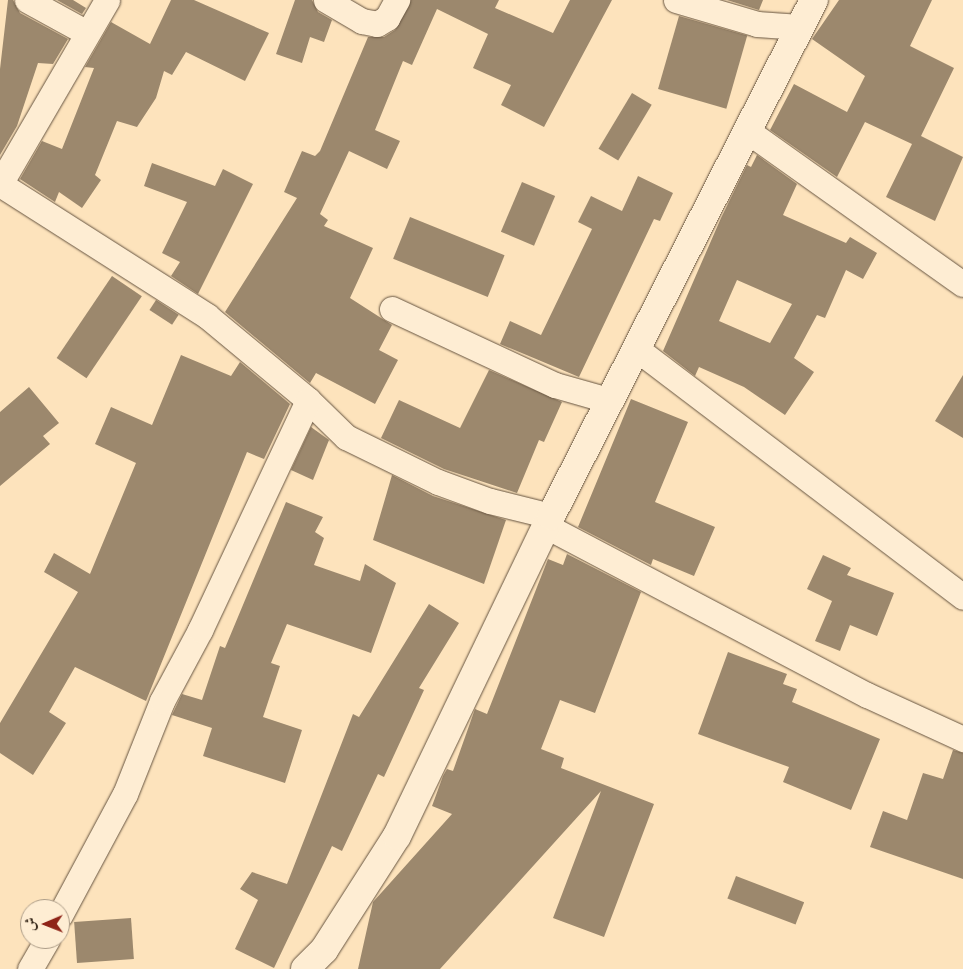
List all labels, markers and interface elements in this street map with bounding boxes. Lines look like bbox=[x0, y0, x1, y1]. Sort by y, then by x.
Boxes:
north arrow bbox=[20, 899, 70, 949]
text: ش bbox=[21, 917, 40, 931]

